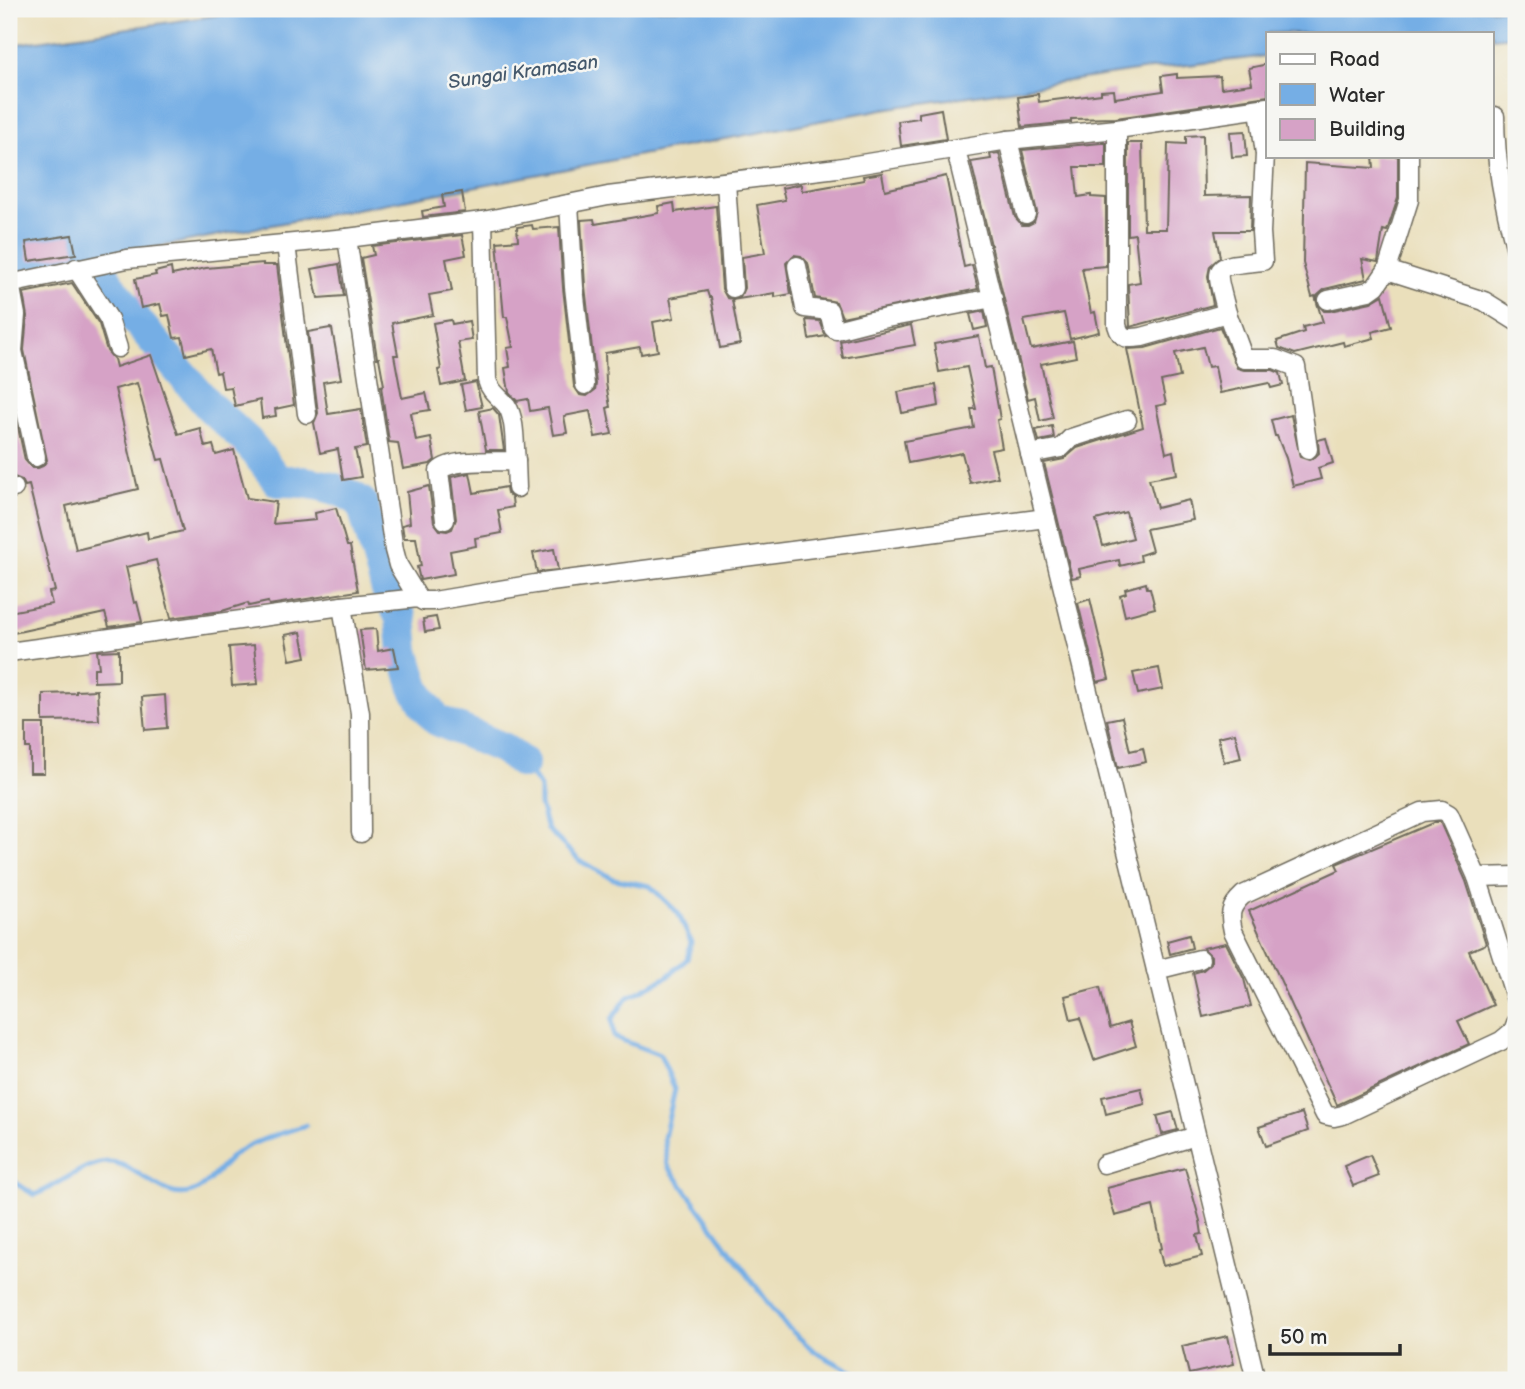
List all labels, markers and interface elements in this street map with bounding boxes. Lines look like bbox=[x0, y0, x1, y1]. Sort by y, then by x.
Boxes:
legend bbox=[1266, 32, 1494, 158]
text: Road bbox=[1329, 47, 1380, 72]
water label: Sungai Kramasan bbox=[447, 51, 600, 94]
text: Water bbox=[1329, 83, 1385, 108]
text: Building bbox=[1329, 117, 1405, 142]
scale bar bbox=[1270, 1312, 1399, 1356]
text: 50 m bbox=[1280, 1325, 1327, 1350]

